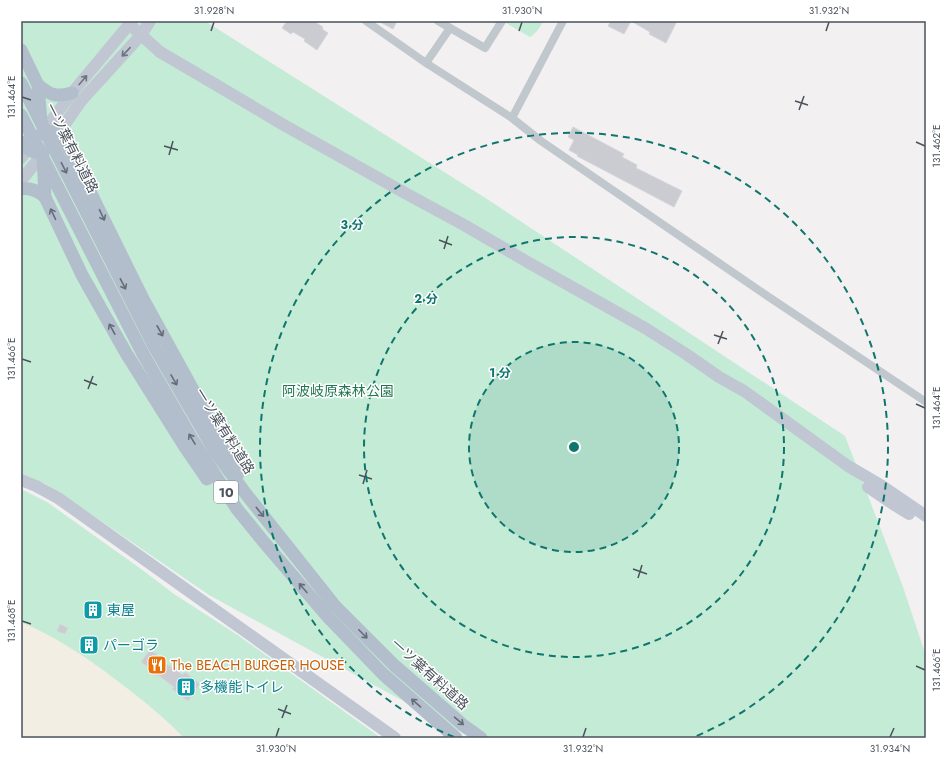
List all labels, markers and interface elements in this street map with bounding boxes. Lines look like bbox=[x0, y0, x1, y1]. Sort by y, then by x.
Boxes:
text: 31.928°N bbox=[194, 3, 234, 18]
text: 31.930°N bbox=[502, 3, 542, 18]
text: 31.932°N bbox=[809, 3, 849, 18]
one-way arrow bbox=[121, 46, 130, 57]
one-way arrow bbox=[79, 74, 88, 85]
text: 131.464°E bbox=[4, 75, 19, 119]
street label: 一ツ葉有料道路 bbox=[41, 100, 103, 196]
text: 131.462°E bbox=[929, 124, 944, 168]
one-way arrow bbox=[61, 162, 68, 174]
one-way arrow bbox=[49, 208, 56, 220]
one-way arrow bbox=[98, 208, 106, 220]
text: 3 分 bbox=[340, 216, 364, 234]
one-way arrow bbox=[120, 278, 127, 290]
text: 2 分 bbox=[414, 290, 438, 308]
one-way arrow bbox=[108, 323, 116, 335]
one-way arrow bbox=[157, 325, 165, 337]
text: 131.466°E bbox=[4, 337, 19, 381]
text: 1 分 bbox=[489, 364, 511, 382]
one-way arrow bbox=[170, 374, 178, 386]
park label: 阿波岐原森林公園 bbox=[282, 381, 394, 401]
street label: 一ツ葉有料道路 bbox=[191, 384, 259, 478]
text: 131.464°E bbox=[929, 386, 944, 430]
one-way arrow bbox=[187, 433, 195, 445]
centre of rings bbox=[567, 440, 581, 454]
road number: 10 bbox=[214, 481, 238, 503]
one-way arrow bbox=[256, 506, 264, 517]
one-way arrow bbox=[298, 583, 307, 593]
building icon: 東屋 bbox=[82, 599, 104, 621]
text: 131.468°E bbox=[4, 600, 19, 642]
place label: 東屋 bbox=[107, 600, 135, 620]
one-way arrow bbox=[358, 629, 368, 639]
building icon: パーゴラ bbox=[78, 634, 100, 656]
street label: 一ツ葉有料道路 bbox=[387, 634, 473, 714]
place label: パーゴラ bbox=[103, 635, 159, 655]
text: 131.466°E bbox=[929, 648, 944, 692]
restaurant icon: The BEACH BURGER HOUSE bbox=[146, 654, 168, 676]
place label: The BEACH BURGER HOUSE bbox=[171, 655, 345, 675]
building icon: 多機能トイレ bbox=[175, 676, 197, 698]
place label: 多機能トイレ bbox=[200, 677, 284, 697]
one-way arrow bbox=[411, 699, 421, 708]
one-way arrow bbox=[454, 717, 465, 726]
text: 31.930°N bbox=[256, 741, 296, 756]
text: 31.932°N bbox=[563, 741, 603, 756]
text: 31.934°N bbox=[870, 741, 910, 756]

